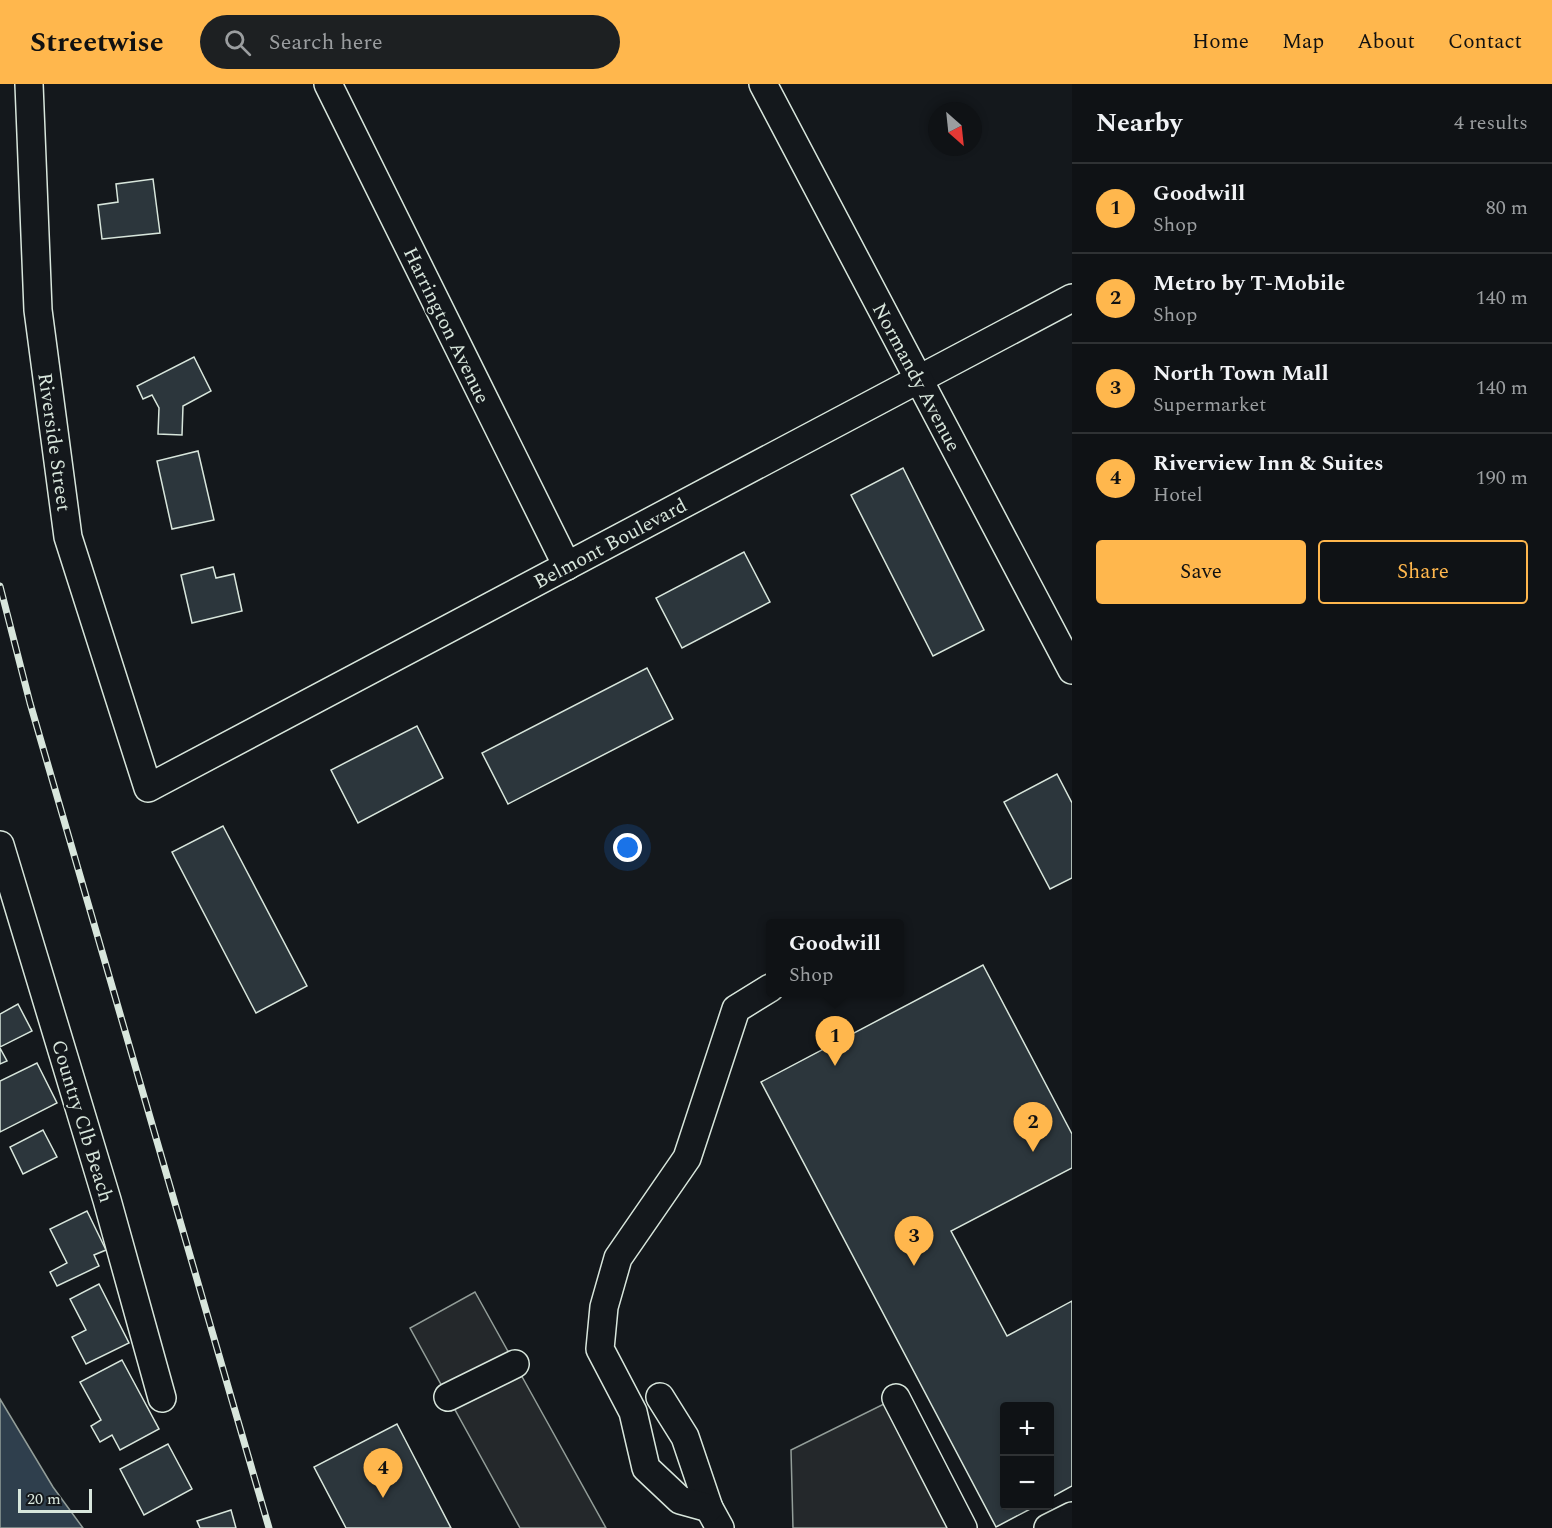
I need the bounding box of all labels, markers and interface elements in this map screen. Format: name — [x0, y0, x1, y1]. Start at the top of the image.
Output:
search box — [200, 15, 620, 69]
text: Streetwise — [30, 21, 164, 64]
icon: search — [221, 26, 254, 59]
text: Search here — [269, 26, 383, 59]
text: Home — [1192, 26, 1249, 58]
text: Map — [1282, 26, 1324, 58]
text: About — [1357, 26, 1415, 58]
text: Contact — [1448, 26, 1522, 58]
north arrow — [928, 102, 982, 156]
text: Nearby — [1096, 103, 1182, 143]
text: 4 results — [1454, 108, 1528, 138]
text: Goodwill — [1153, 177, 1245, 210]
text: 1 — [1110, 193, 1121, 223]
text: 80 m — [1486, 193, 1528, 223]
text: Shop — [1153, 210, 1197, 240]
street label: Harrington Avenue — [395, 242, 497, 409]
text: Metro by T-Mobile — [1153, 267, 1345, 300]
text: 2 — [1110, 283, 1121, 313]
text: 140 m — [1476, 283, 1528, 313]
street label: Normandy Avenue — [864, 298, 968, 457]
text: Shop — [1153, 300, 1197, 330]
text: North Town Mall — [1153, 357, 1329, 390]
street label: Riverside Street — [29, 371, 79, 514]
text: 3 — [1110, 373, 1121, 403]
text: 140 m — [1476, 373, 1528, 403]
text: Supermarket — [1153, 390, 1266, 420]
text: Riverview Inn & Suites — [1153, 447, 1384, 480]
text: 4 — [1110, 463, 1121, 493]
text: 190 m — [1476, 463, 1528, 493]
text: Hotel — [1153, 480, 1203, 510]
street label: Belmont Boulevard — [528, 491, 693, 597]
button: Save — [1096, 540, 1306, 604]
button: Share — [1318, 540, 1528, 604]
your location — [613, 833, 642, 862]
popup — [766, 919, 904, 997]
text: Goodwill — [789, 927, 881, 960]
text: Shop — [789, 960, 833, 990]
pin: 1 — [816, 1016, 854, 1066]
street label: Country Clb Beach — [43, 1036, 121, 1206]
pin: 2 — [1014, 1102, 1052, 1152]
pin: 3 — [894, 1216, 934, 1266]
map controls — [1000, 1402, 1054, 1510]
button: + — [1000, 1402, 1054, 1456]
pin: 4 — [364, 1448, 403, 1498]
button: − — [1000, 1456, 1054, 1510]
scale bar — [18, 1486, 92, 1514]
text: 20 m — [27, 1487, 61, 1511]

